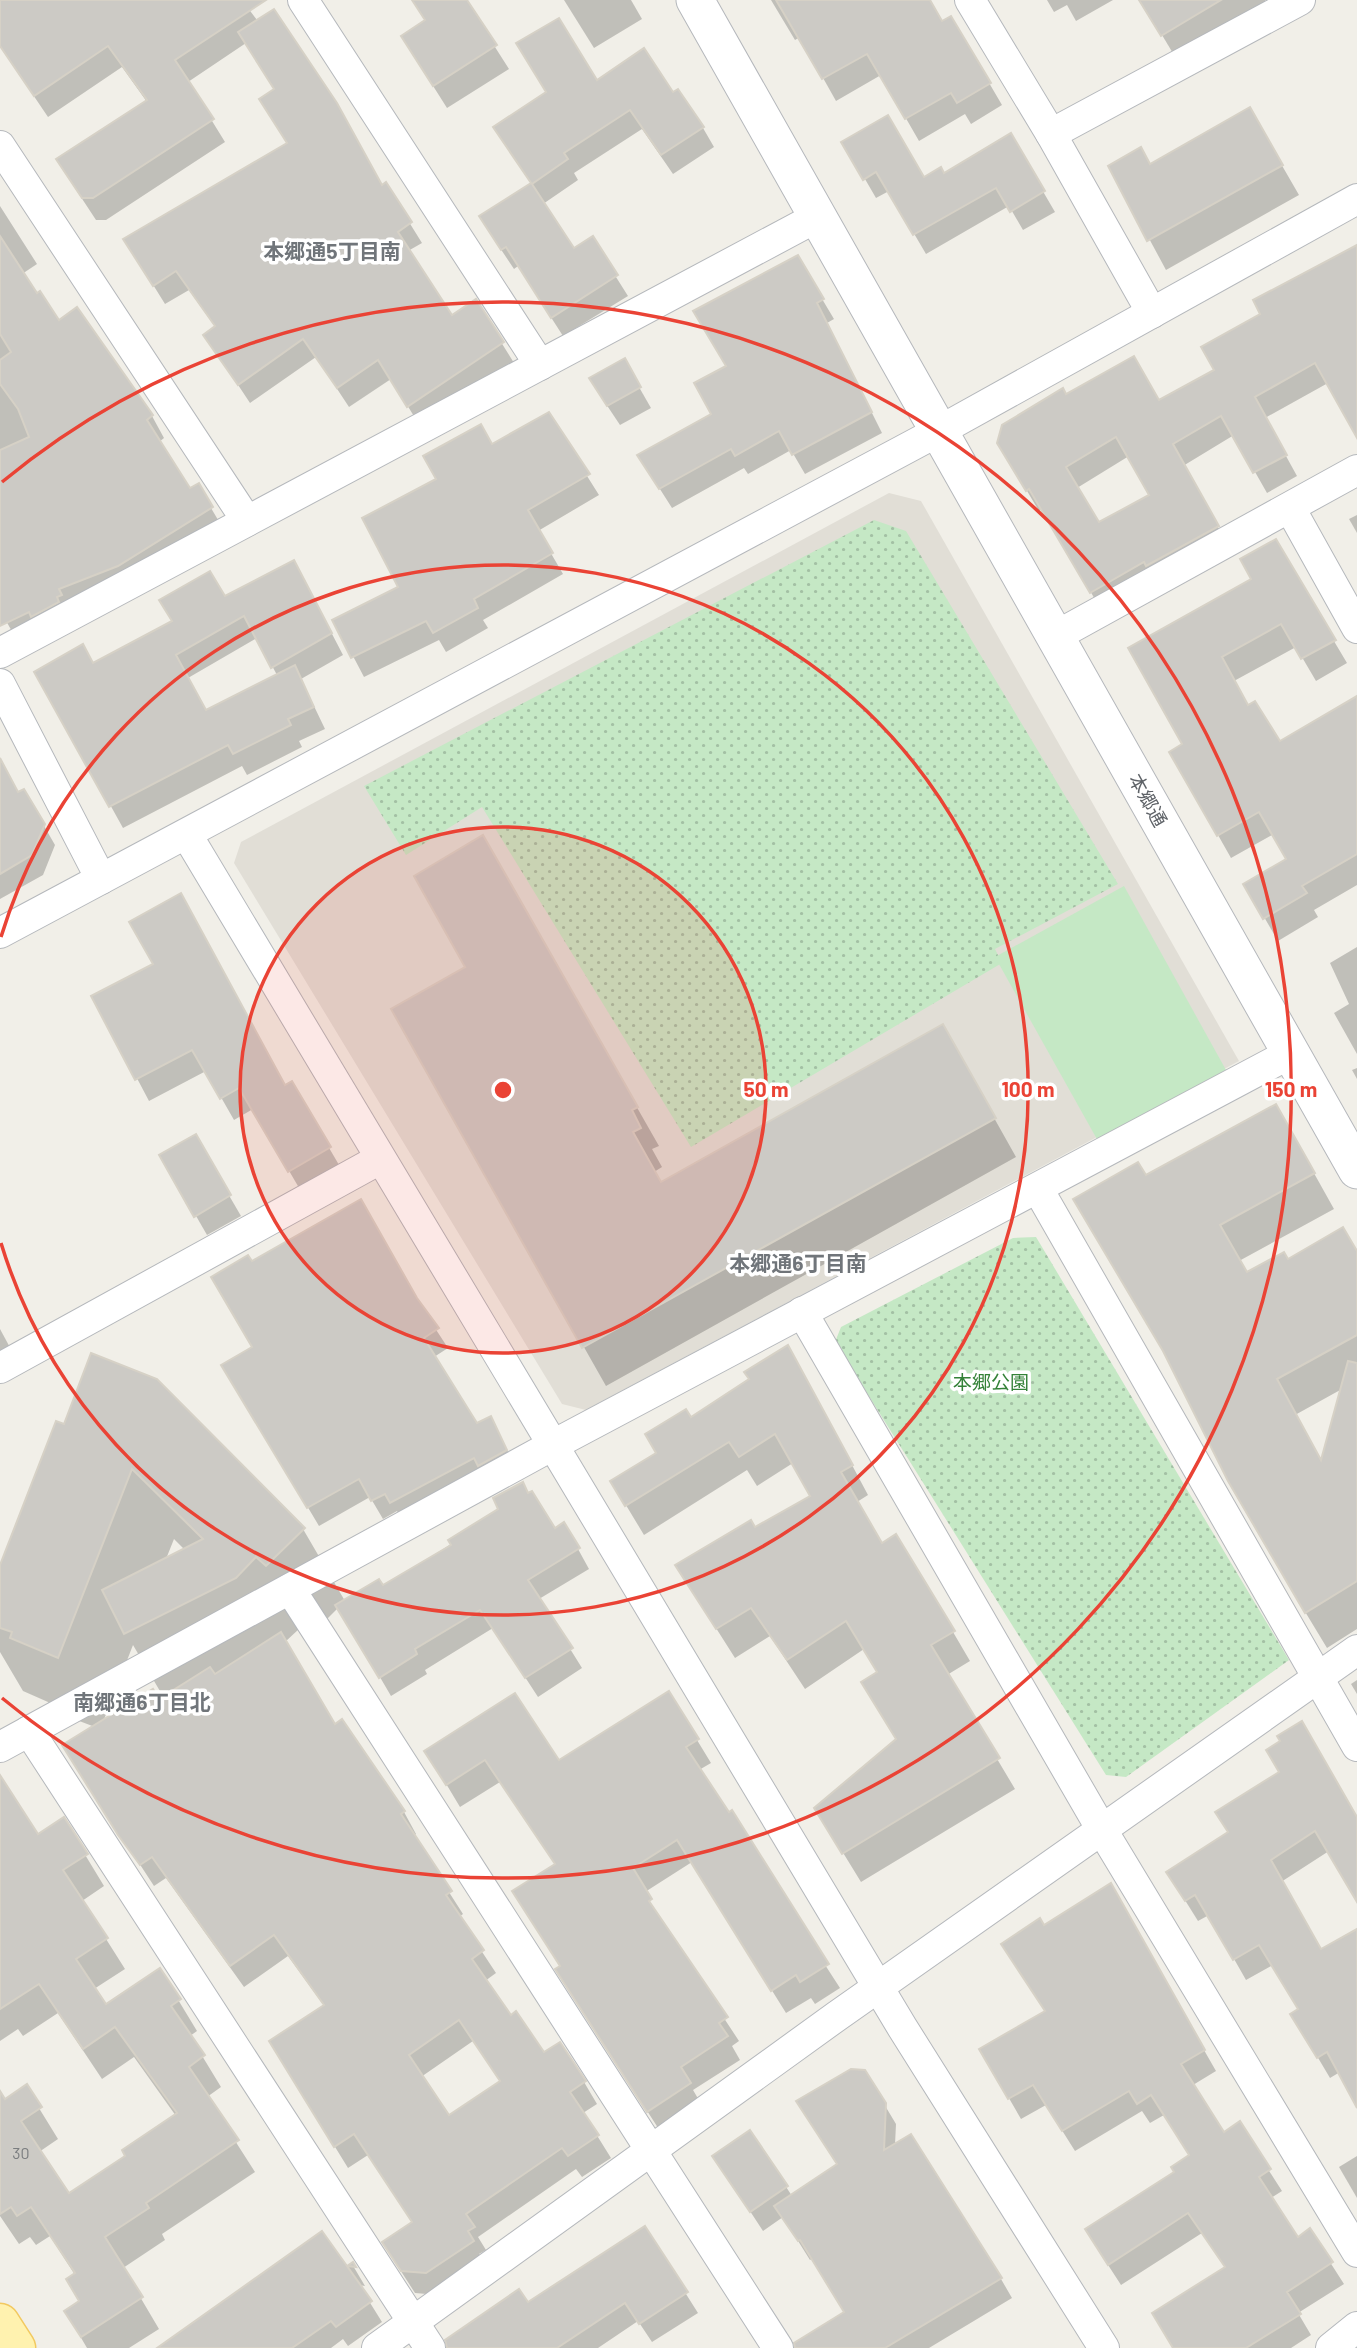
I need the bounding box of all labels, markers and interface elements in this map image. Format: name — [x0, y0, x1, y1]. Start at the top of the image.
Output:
district label: 本郷通5丁目南 — [263, 238, 401, 263]
street label: 本郷通 — [1125, 769, 1172, 830]
text: 50 m — [743, 1076, 789, 1101]
text: 100 m — [1001, 1076, 1055, 1101]
text: 150 m — [1265, 1076, 1317, 1101]
centre of rings — [491, 1078, 515, 1102]
district label: 本郷通6丁目南 — [729, 1250, 867, 1275]
park label: 本郷公園 — [953, 1370, 1029, 1393]
district label: 南郷通6丁目北 — [73, 1689, 211, 1714]
house number: 30 — [12, 2143, 30, 2162]

